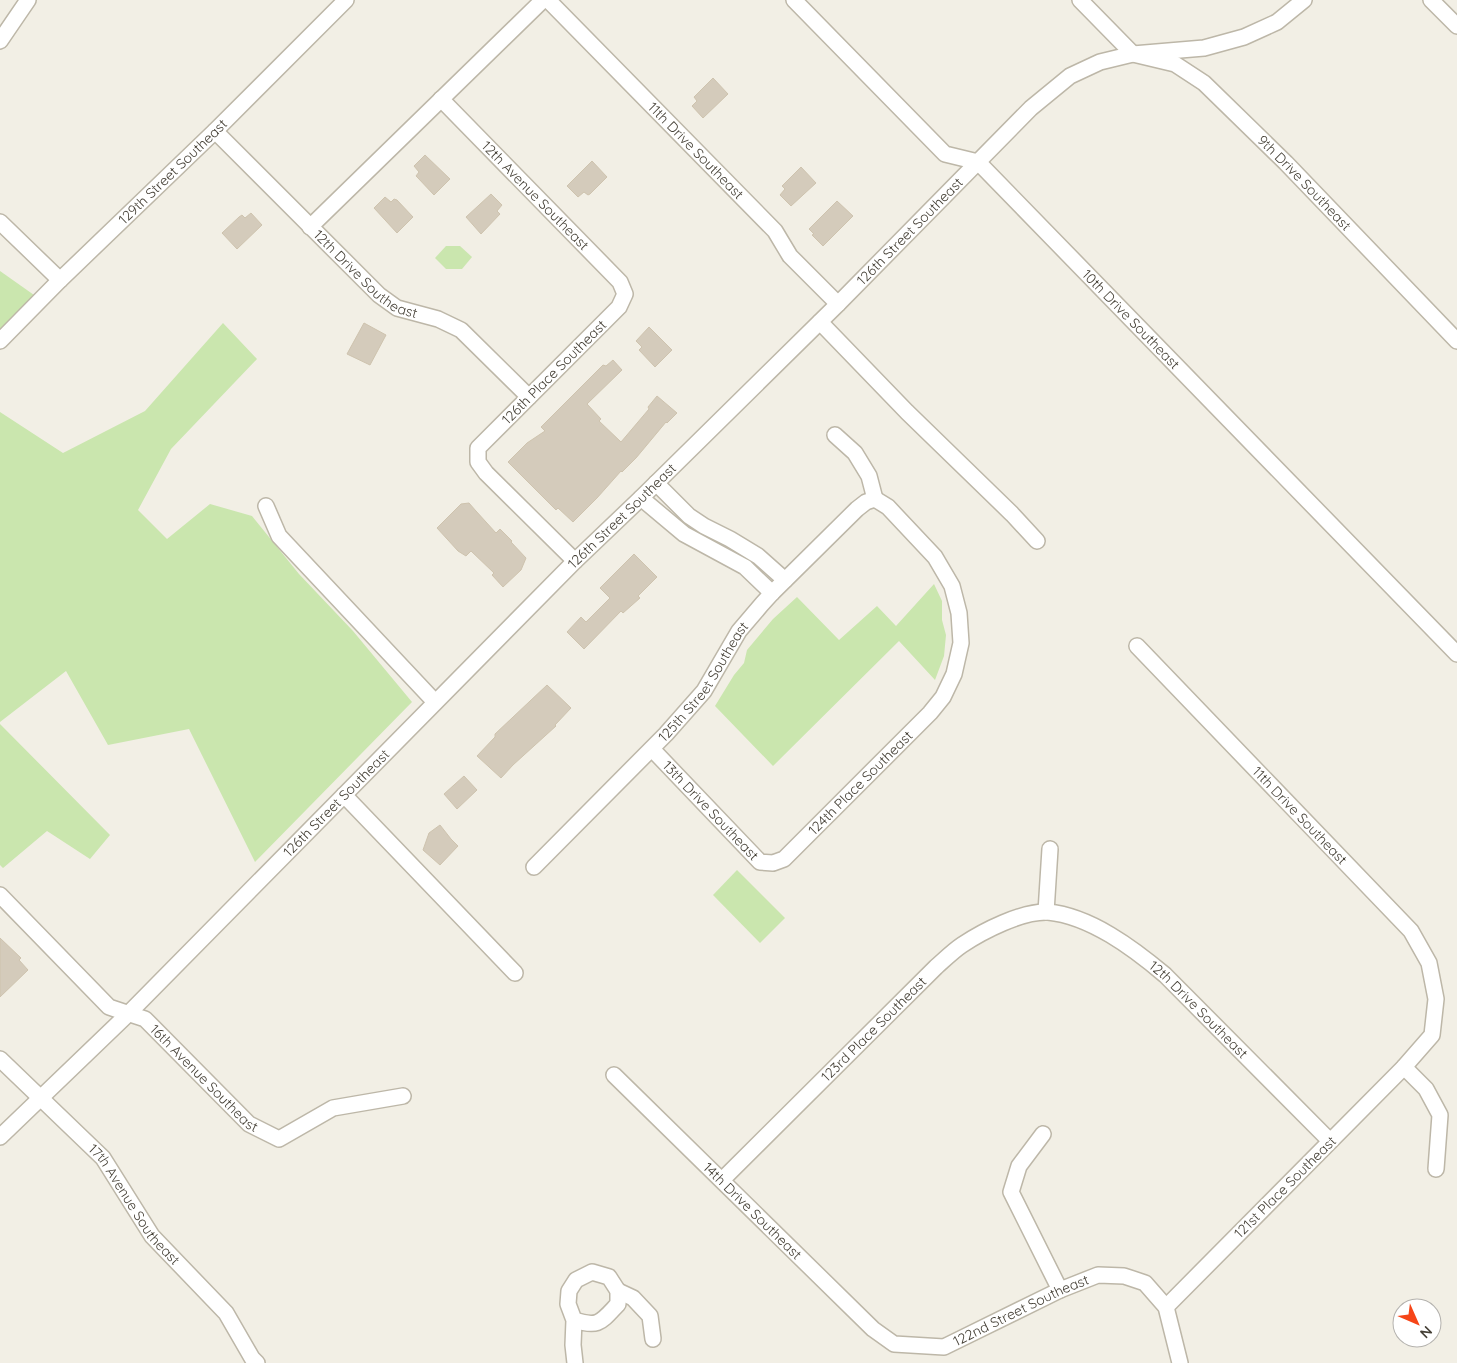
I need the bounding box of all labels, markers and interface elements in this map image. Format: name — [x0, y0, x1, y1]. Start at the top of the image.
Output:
street label: 11th Drive Southeast — [644, 98, 748, 203]
street label: 129th Street Southeast — [115, 115, 231, 228]
street label: 9th Drive Southeast — [1254, 131, 1355, 235]
street label: 12th Avenue Southeast — [478, 137, 593, 254]
street label: 126th Street Southeast — [853, 173, 967, 289]
street label: 12th Drive Southeast — [310, 226, 420, 322]
street label: 10th Drive Southeast — [1078, 265, 1184, 373]
street label: 126th Place Southeast — [498, 316, 610, 428]
street label: 126th Street Southeast — [564, 459, 680, 572]
street label: 125th Street Southeast — [654, 618, 752, 746]
street label: 124th Place Southeast — [804, 726, 917, 839]
street label: 126th Street Southeast — [279, 745, 393, 861]
street label: 13th Drive Southeast — [659, 757, 763, 864]
street label: 11th Drive Southeast — [1249, 763, 1351, 868]
street label: 12th Drive Southeast — [1146, 957, 1252, 1062]
street label: 123rd Place Southeast — [817, 973, 930, 1085]
street label: 16th Avenue Southeast — [146, 1020, 261, 1136]
street label: 121st Place Southeast — [1230, 1132, 1340, 1242]
street label: 17th Avenue Southeast — [85, 1140, 184, 1269]
street label: 14th Drive Southeast — [699, 1158, 806, 1263]
street label: 122nd Street Southeast — [950, 1270, 1092, 1350]
north arrow — [1392, 1298, 1442, 1348]
text: N — [1416, 1322, 1436, 1342]

